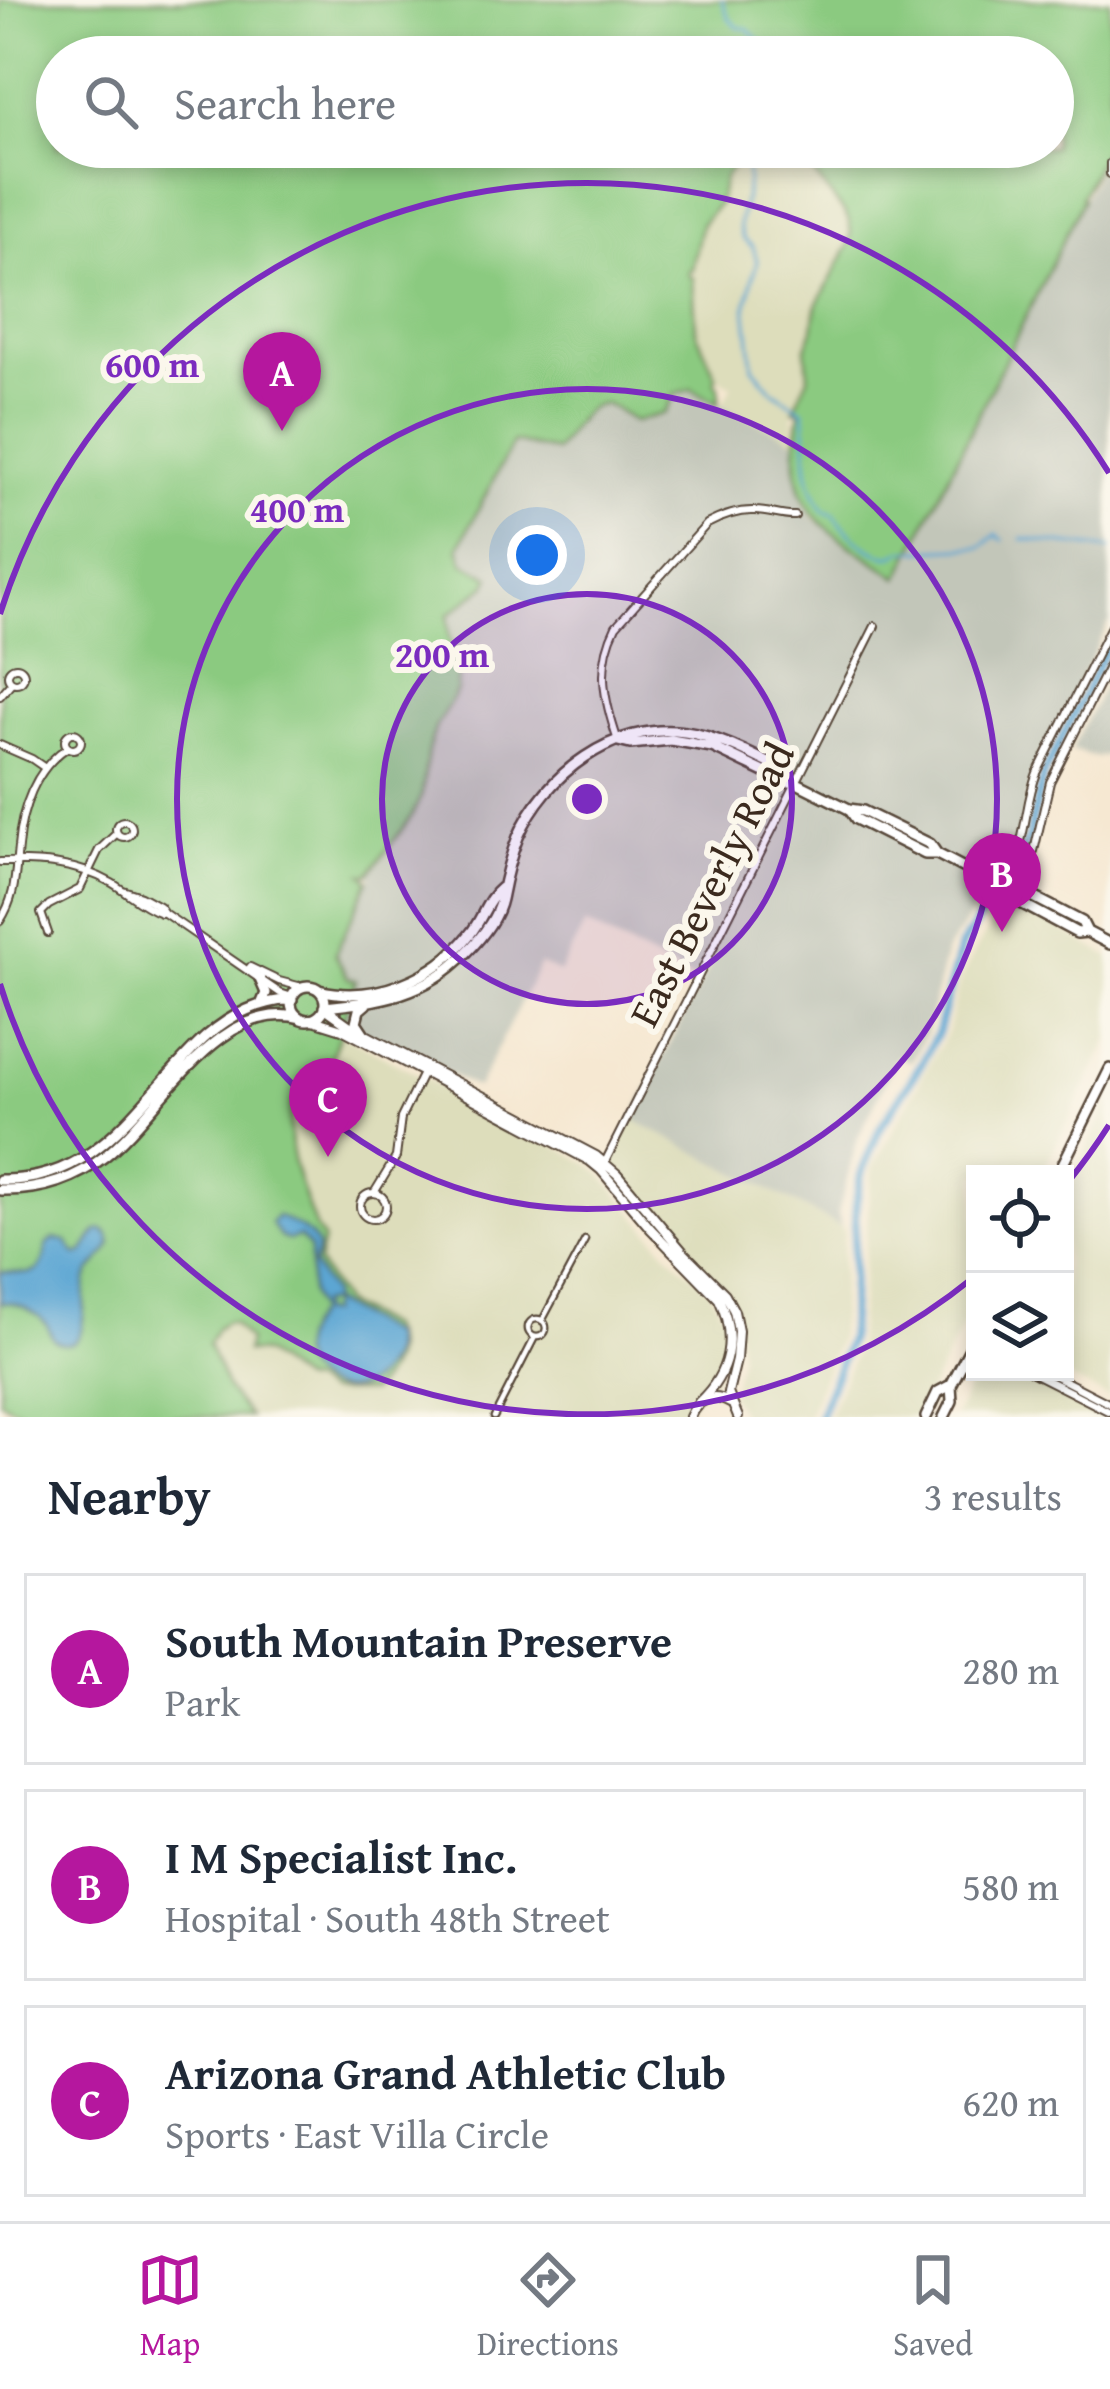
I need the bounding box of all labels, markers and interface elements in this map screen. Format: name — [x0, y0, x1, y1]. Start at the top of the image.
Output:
search box — [36, 36, 1074, 168]
icon: search — [78, 69, 144, 135]
text: Search here — [174, 70, 396, 135]
pin: A — [243, 332, 321, 431]
text: 600 m — [105, 337, 200, 390]
text: 400 m — [250, 482, 345, 535]
your location — [507, 525, 567, 585]
text: 200 m — [395, 627, 490, 680]
street label: East Beverly Road — [613, 730, 809, 1037]
centre of rings — [566, 778, 608, 820]
pin: B — [963, 833, 1041, 932]
pin: C — [289, 1058, 367, 1157]
map controls — [966, 1165, 1074, 1381]
button: locate — [966, 1165, 1074, 1273]
button: layers — [966, 1273, 1074, 1381]
text: Nearby — [48, 1458, 211, 1533]
text: 3 results — [924, 1467, 1062, 1524]
text: South Mountain Preserve — [165, 1608, 672, 1673]
text: A — [78, 1641, 102, 1698]
text: 280 m — [962, 1641, 1059, 1698]
text: Park — [165, 1673, 240, 1730]
text: I M Specialist Inc. — [165, 1824, 517, 1889]
text: B — [78, 1857, 102, 1914]
text: 580 m — [962, 1857, 1059, 1914]
text: Hospital · South 48th Street — [165, 1889, 610, 1946]
text: Arizona Grand Athletic Club — [165, 2040, 726, 2105]
text: C — [79, 2073, 101, 2130]
text: 620 m — [962, 2073, 1059, 2130]
text: Sports · East Villa Circle — [165, 2105, 549, 2162]
tab: Map — [137, 2247, 203, 2367]
tab: Directions — [477, 2247, 619, 2367]
tab: Saved — [893, 2247, 973, 2367]

